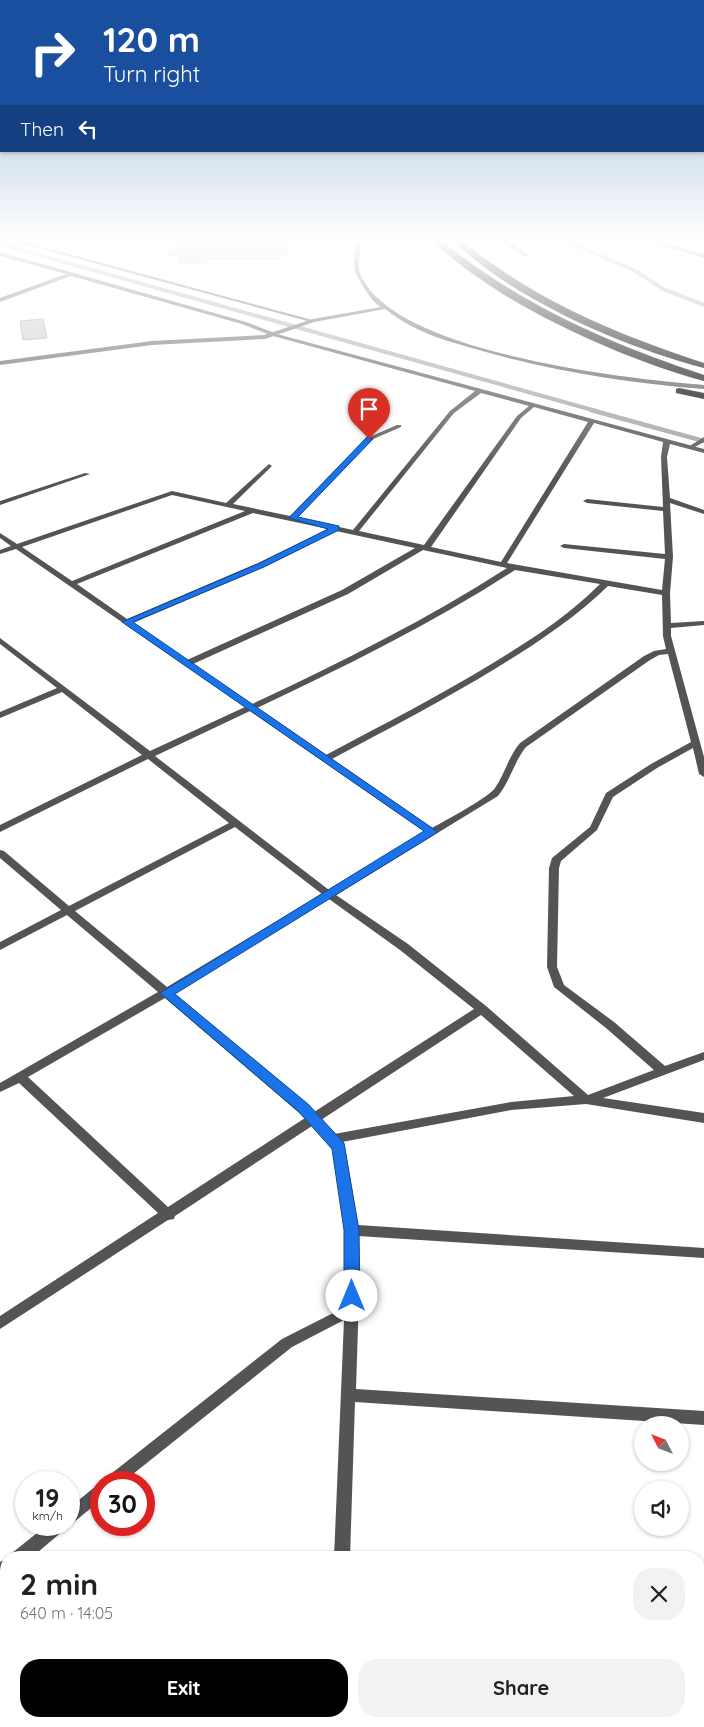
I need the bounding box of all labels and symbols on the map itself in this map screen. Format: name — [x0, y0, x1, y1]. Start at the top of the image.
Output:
pin — [348, 388, 390, 439]
position arrow — [325, 1269, 377, 1321]
north arrow — [634, 1416, 689, 1471]
speed limit sign: 30 — [90, 1471, 155, 1536]

